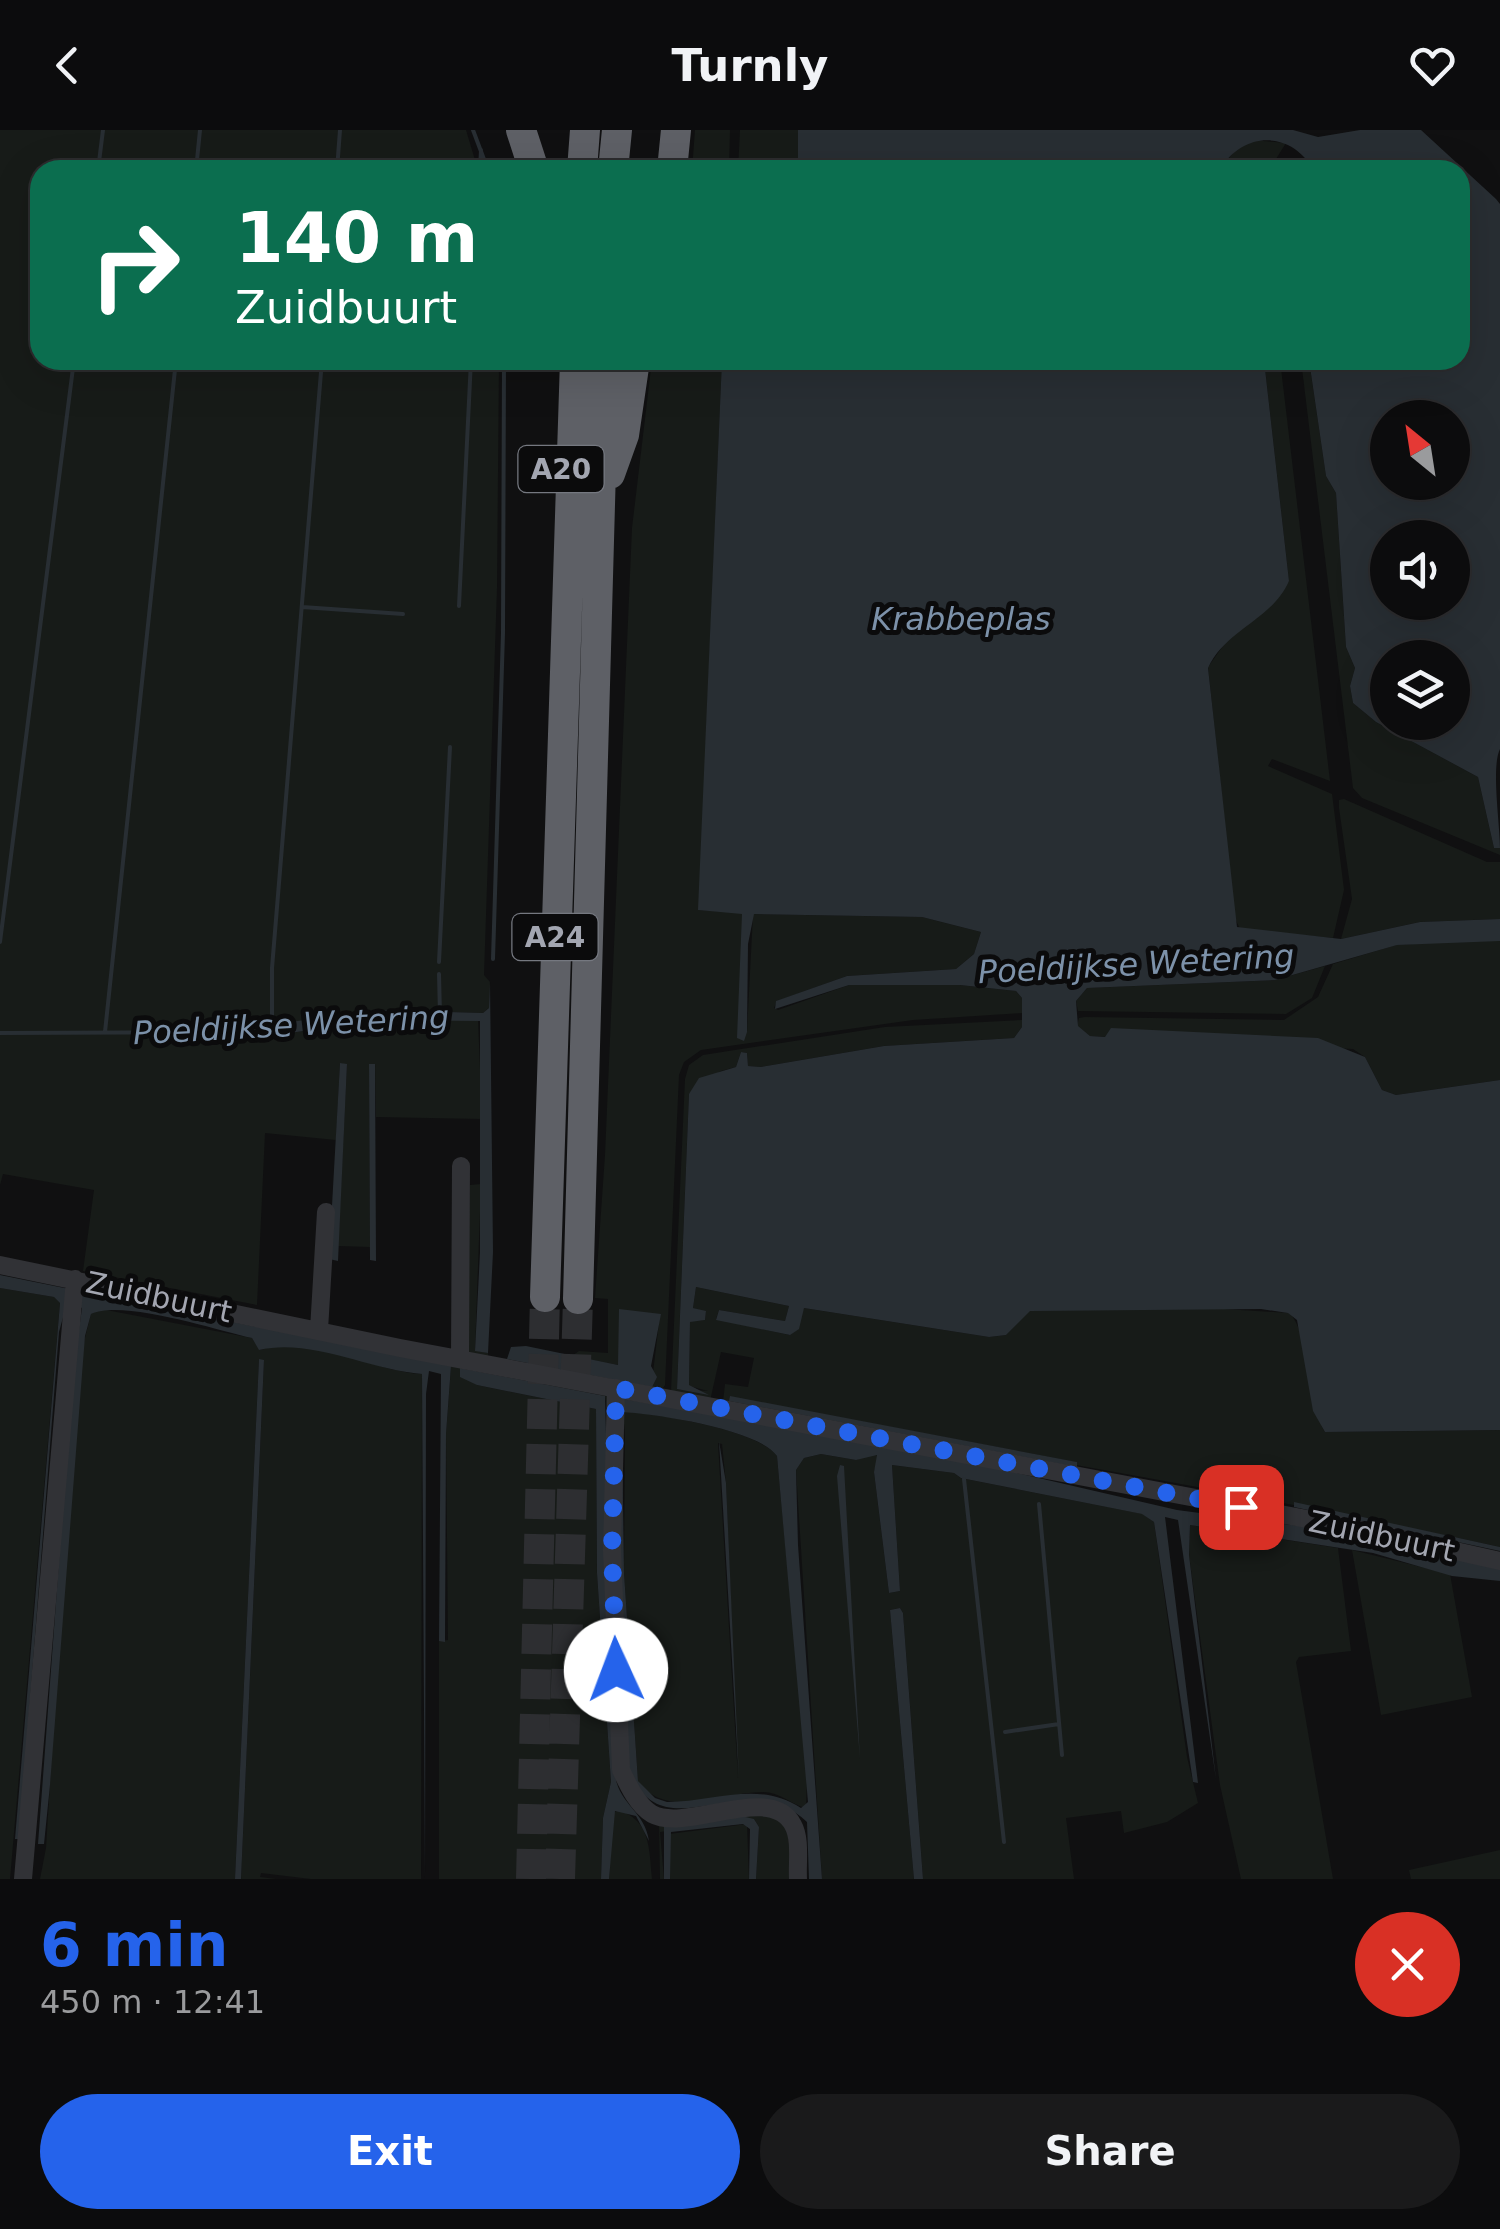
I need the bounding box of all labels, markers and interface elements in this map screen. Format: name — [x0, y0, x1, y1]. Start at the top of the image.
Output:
icon: back — [40, 38, 95, 93]
icon: heart — [1405, 38, 1460, 93]
text: Turnly — [672, 39, 828, 92]
text: 140 m — [235, 197, 478, 279]
icon: right — [70, 200, 200, 330]
text: Zuidbuurt — [235, 281, 457, 334]
north arrow — [1370, 400, 1470, 500]
map controls — [1370, 400, 1470, 740]
road number: A20 — [518, 446, 604, 492]
button: sound — [1370, 520, 1470, 620]
water label: Krabbeplas — [871, 600, 1051, 638]
button: layers — [1370, 640, 1470, 740]
road number: A24 — [512, 914, 598, 960]
water label: Poeldijkse Wetering — [977, 937, 1295, 991]
water label: Poeldijkse Wetering — [132, 998, 450, 1052]
street label: Zuidbuurt — [83, 1264, 235, 1330]
pin — [1199, 1465, 1284, 1550]
icon: arrive — [1214, 1480, 1269, 1535]
street label: Zuidbuurt — [1306, 1503, 1458, 1569]
position arrow — [564, 1618, 668, 1722]
text: 6 min — [40, 1910, 228, 1980]
button: close — [1355, 1912, 1460, 2017]
text: 450 m · 12:41 — [40, 1983, 265, 2021]
button: Exit — [40, 2094, 740, 2209]
button: Share — [760, 2094, 1460, 2209]

